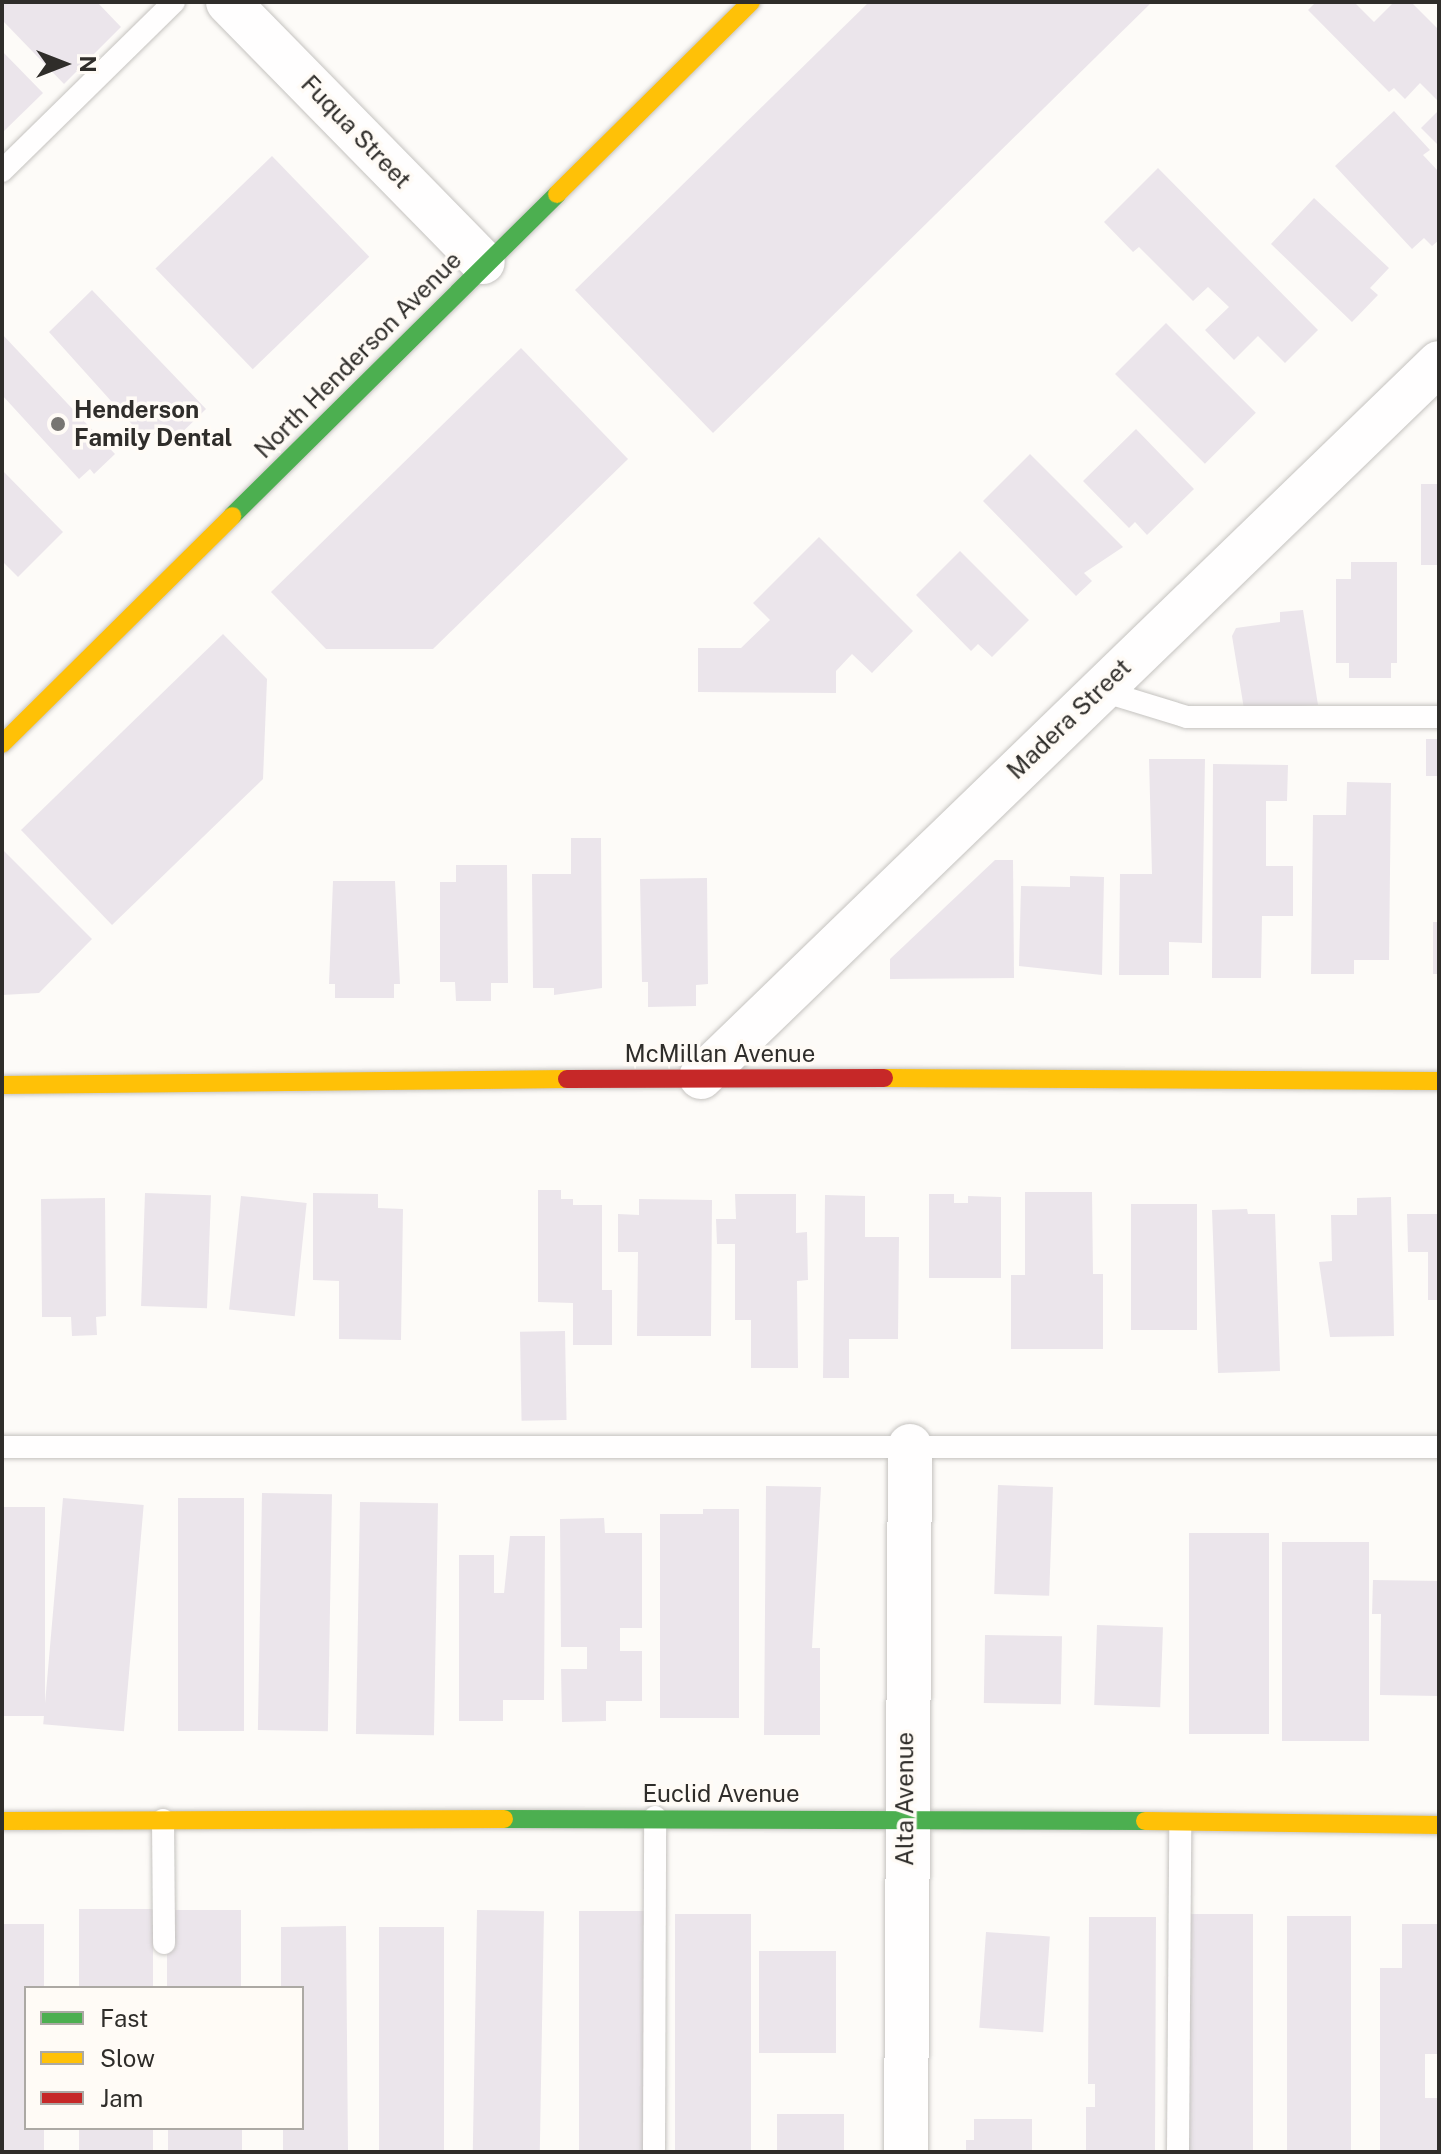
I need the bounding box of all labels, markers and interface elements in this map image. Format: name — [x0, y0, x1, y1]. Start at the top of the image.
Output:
north arrow — [24, 24, 104, 104]
text: N — [75, 55, 101, 73]
street label: Fuqua Street — [295, 70, 417, 194]
street label: North Henderson Avenue — [249, 246, 467, 464]
place label: Henderson Family Dental — [74, 396, 233, 452]
marker: Henderson Family Dental — [49, 415, 67, 433]
street label: Madera Street — [1001, 653, 1137, 785]
street label: McMillan Avenue — [625, 1040, 815, 1068]
street label: Alta Avenue — [891, 1732, 919, 1866]
street label: Euclid Avenue — [642, 1780, 800, 1808]
legend — [24, 1986, 304, 2130]
text: Fast — [100, 2004, 148, 2032]
text: Slow — [100, 2044, 155, 2072]
text: Jam — [100, 2084, 143, 2112]

